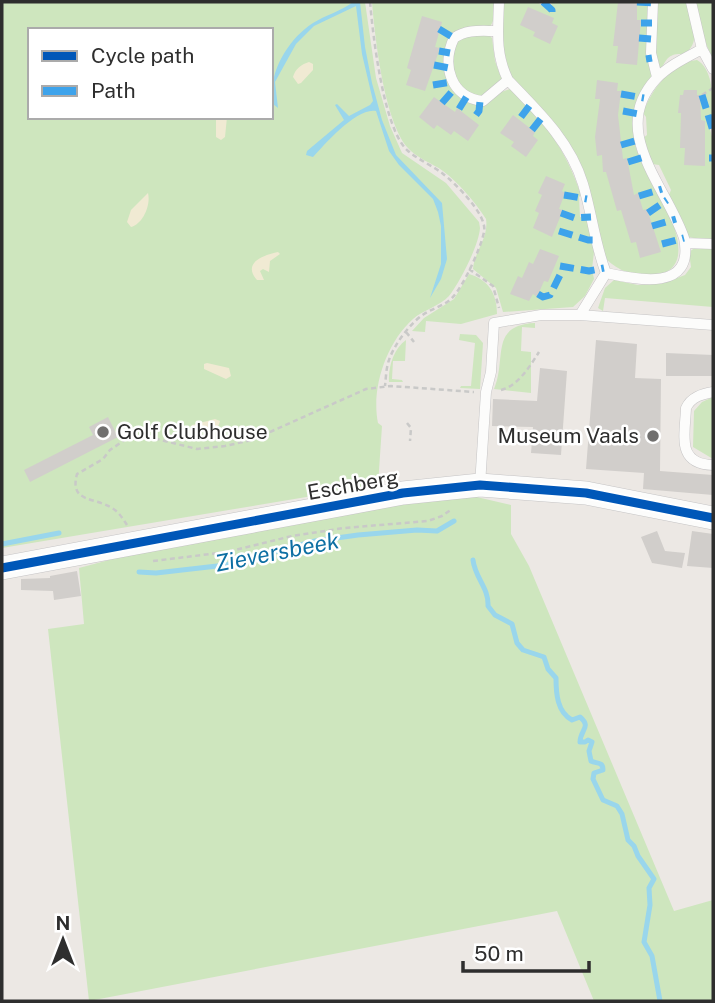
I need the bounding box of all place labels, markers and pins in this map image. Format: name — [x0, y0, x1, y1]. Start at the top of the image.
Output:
place label: Golf Clubhouse — [117, 419, 268, 444]
place label: Museum Vaals — [498, 423, 639, 448]
marker: Golf Clubhouse — [95, 424, 111, 440]
marker: Museum Vaals — [645, 428, 661, 444]

